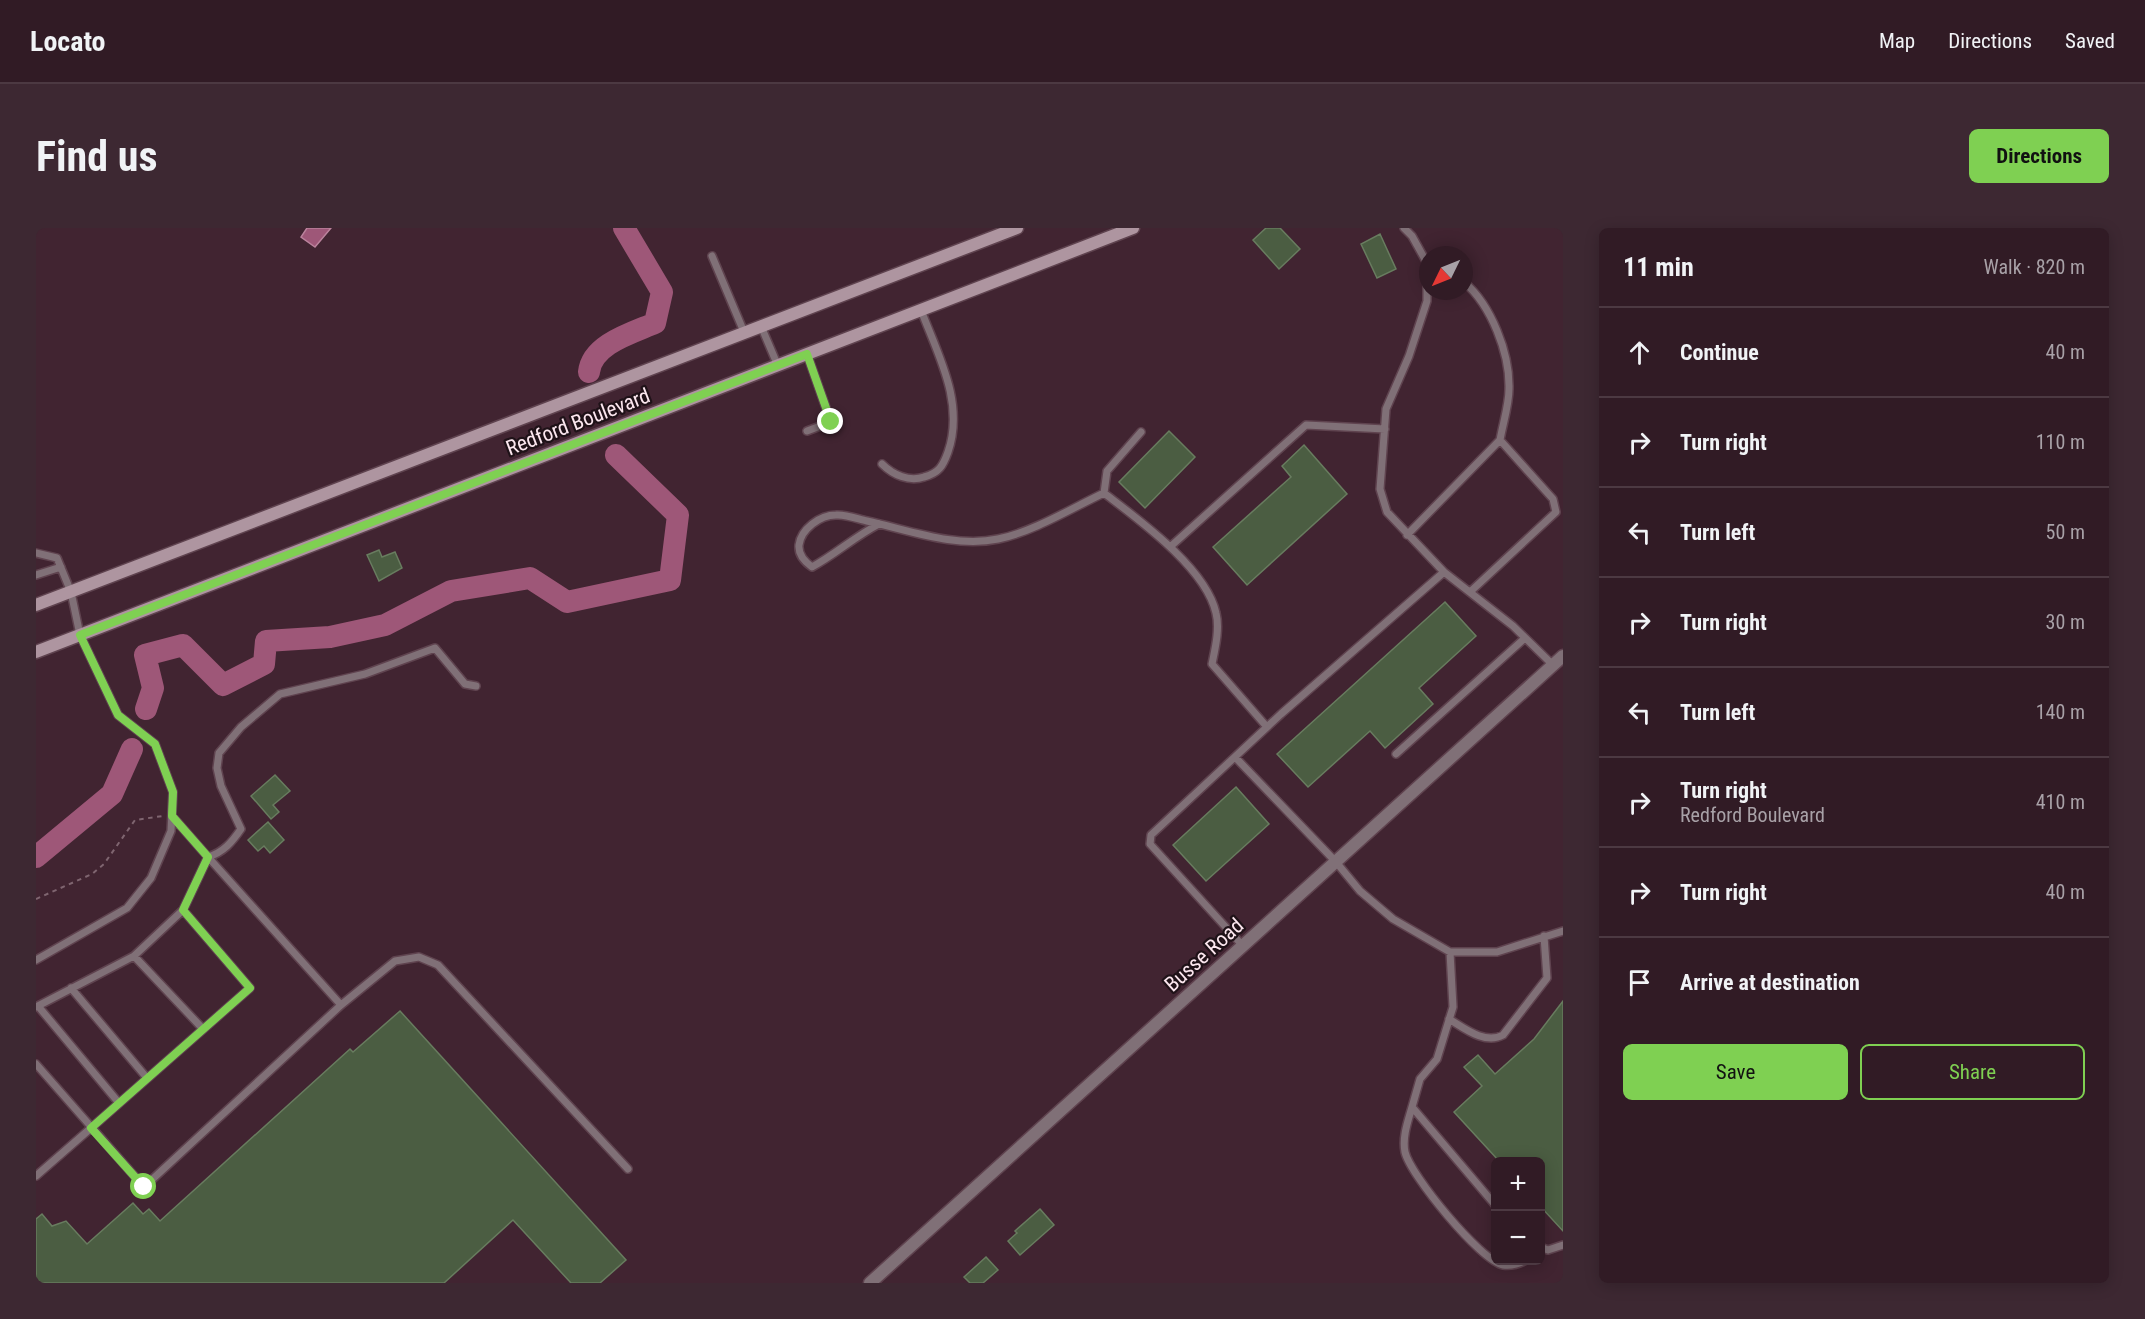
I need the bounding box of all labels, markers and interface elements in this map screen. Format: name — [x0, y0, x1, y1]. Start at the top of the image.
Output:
text: Locato — [30, 25, 106, 58]
text: Map — [1879, 29, 1915, 53]
text: Directions — [1948, 29, 2032, 53]
text: Saved — [2065, 29, 2115, 53]
button: Directions — [1969, 129, 2109, 183]
text: Find us — [36, 132, 157, 181]
north arrow — [1419, 246, 1473, 300]
text: 11 min — [1623, 252, 1694, 282]
text: Walk · 820 m — [1984, 255, 2085, 279]
icon: ahead — [1623, 336, 1656, 369]
text: Continue — [1680, 340, 1759, 365]
text: 40 m — [2046, 340, 2085, 364]
street label: Redford Boulevard — [503, 384, 653, 460]
route end — [817, 408, 843, 434]
icon: right — [1623, 426, 1656, 459]
text: Turn right — [1680, 430, 1767, 455]
text: 110 m — [2036, 430, 2085, 454]
icon: left — [1623, 516, 1656, 549]
text: Turn left — [1680, 520, 1755, 545]
text: 50 m — [2046, 520, 2085, 544]
icon: right — [1623, 606, 1656, 639]
text: Turn right — [1680, 610, 1767, 635]
text: 30 m — [2046, 610, 2085, 634]
icon: left — [1623, 696, 1656, 729]
text: Turn left — [1680, 700, 1755, 725]
text: 140 m — [2036, 700, 2085, 724]
text: Turn right — [1680, 778, 1767, 803]
icon: right — [1623, 786, 1656, 819]
text: 410 m — [2036, 790, 2085, 814]
text: Redford Boulevard — [1680, 803, 1825, 827]
icon: right — [1623, 876, 1656, 909]
text: Turn right — [1680, 880, 1767, 905]
text: 40 m — [2046, 880, 2085, 904]
street label: Busse Road — [1160, 913, 1248, 997]
icon: arrive — [1623, 966, 1656, 999]
text: Arrive at destination — [1680, 970, 1860, 995]
button: Save — [1623, 1044, 1848, 1100]
button: Share — [1860, 1044, 2085, 1100]
map controls — [1491, 1157, 1545, 1265]
button: + — [1491, 1157, 1545, 1211]
route start — [130, 1173, 156, 1199]
button: − — [1491, 1211, 1545, 1265]

